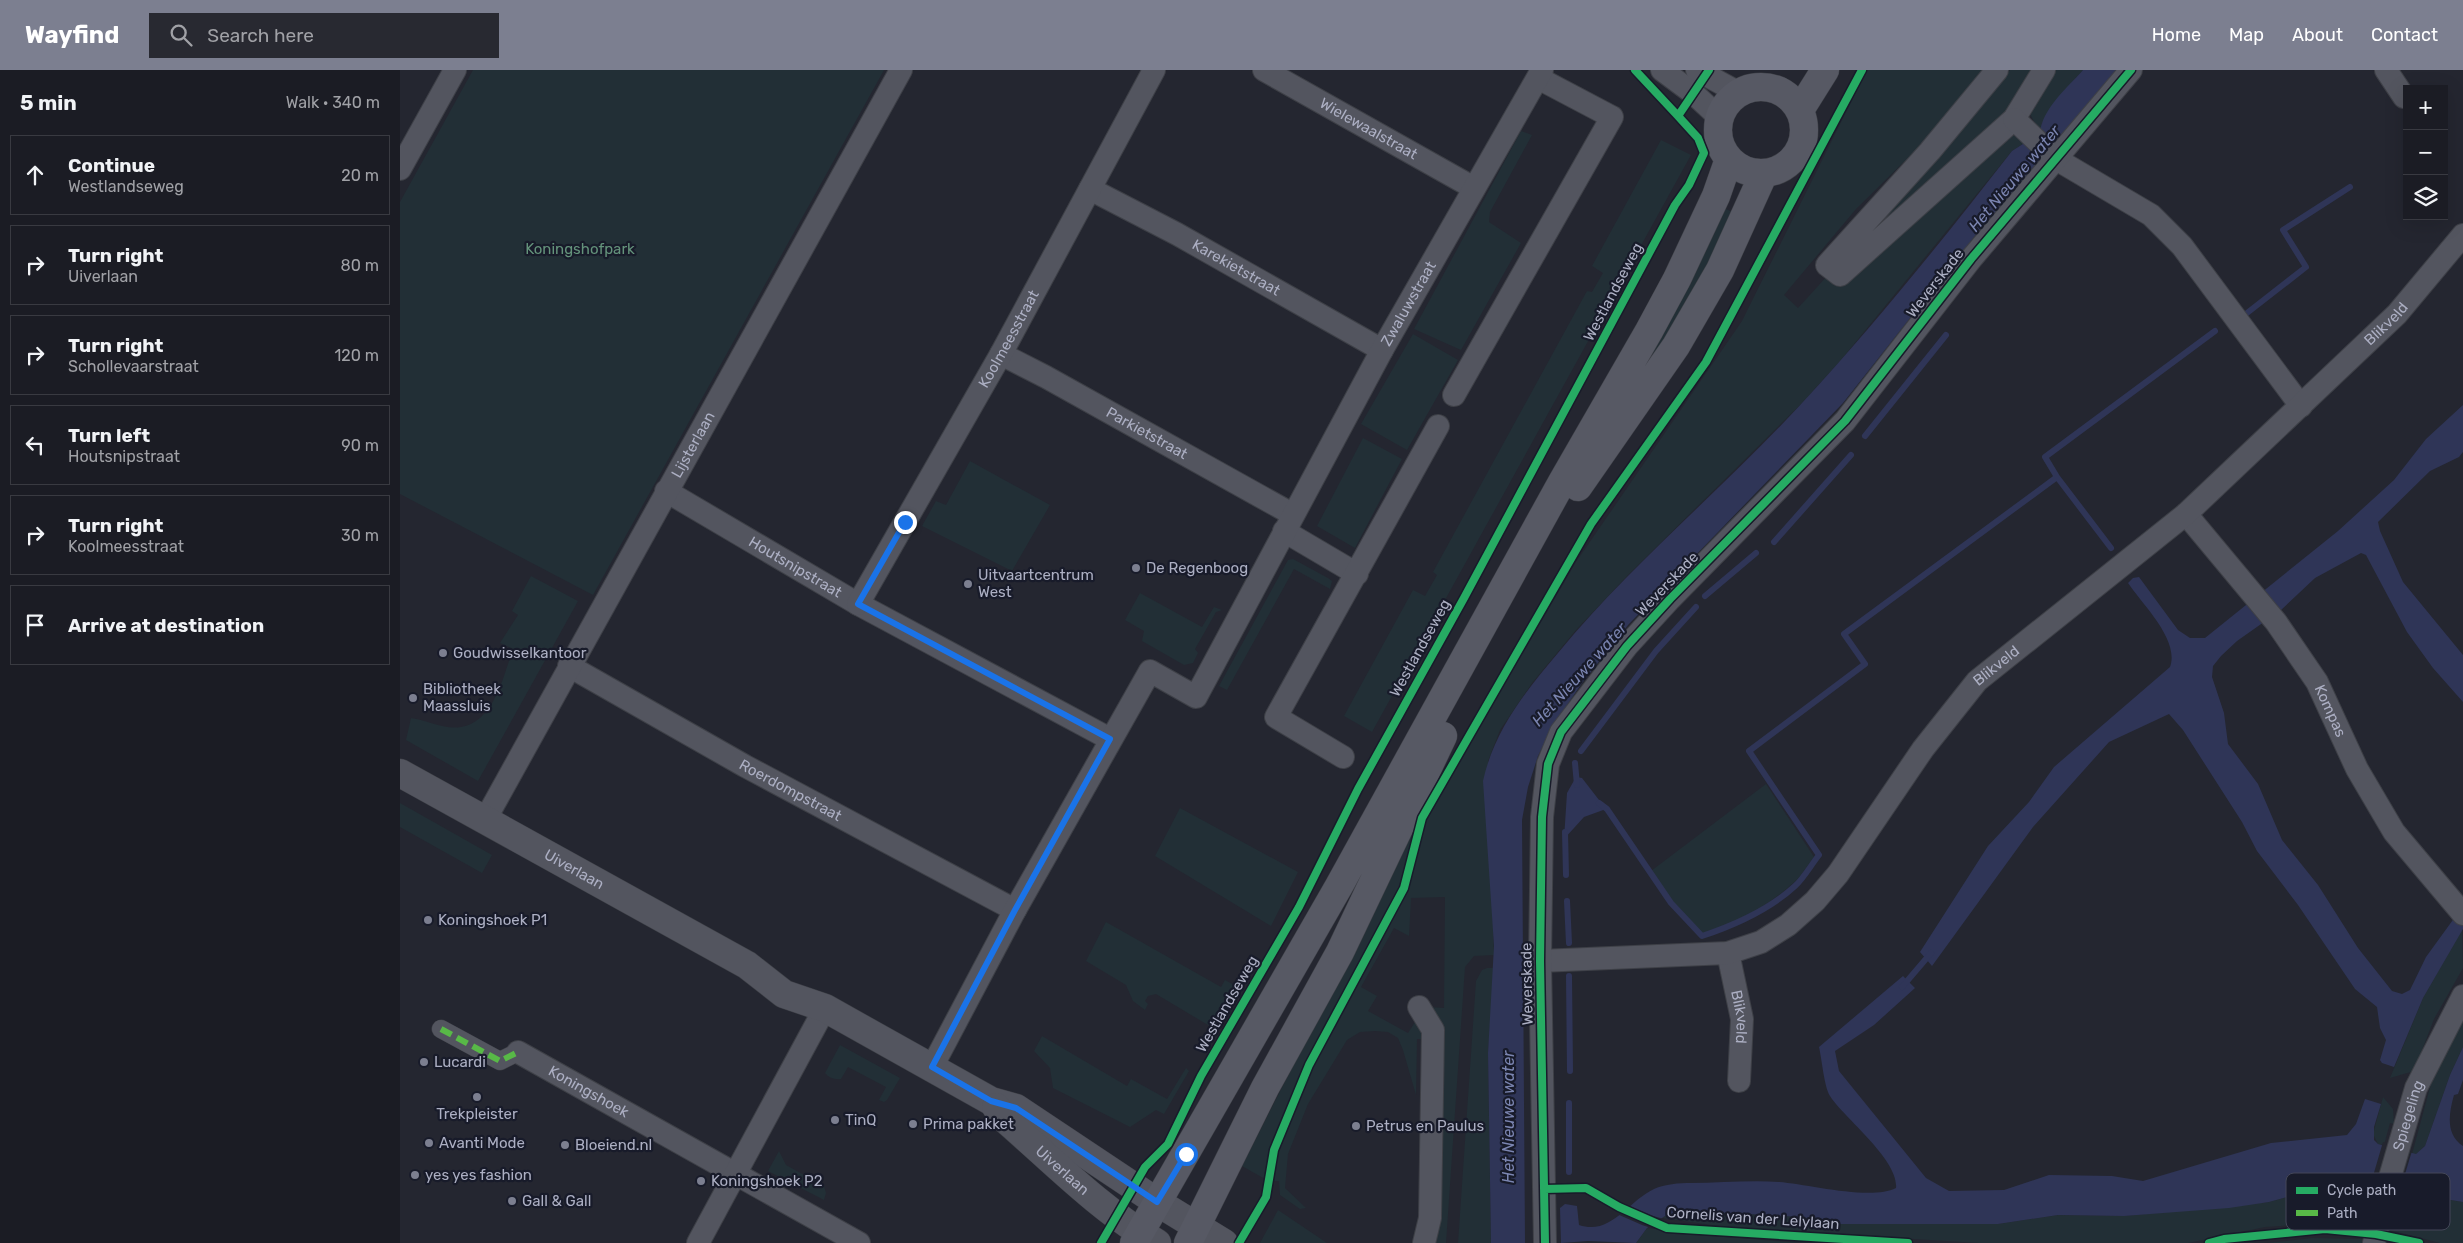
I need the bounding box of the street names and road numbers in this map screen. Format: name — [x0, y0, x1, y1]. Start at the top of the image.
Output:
street label: Wielewaalstraat — [1317, 94, 1421, 163]
street label: Karekietstraat — [1189, 235, 1284, 300]
street label: Westlandseweg — [1580, 240, 1646, 344]
street label: Weverskade — [1902, 245, 1968, 321]
street label: Zwaluwstraat — [1377, 258, 1440, 349]
street label: Koolmeesstraat — [975, 287, 1043, 391]
street label: Blikveld — [2360, 299, 2412, 349]
street label: Parkietstraat — [1103, 403, 1191, 463]
street label: Lijsterlaan — [668, 409, 719, 481]
street label: Houtsnipstraat — [745, 533, 845, 602]
street label: Weverskade — [1632, 548, 1702, 620]
street label: Westlandseweg — [1386, 596, 1454, 700]
street label: Blikveld — [1969, 642, 2023, 690]
street label: Kompas — [2311, 682, 2350, 740]
street label: Roerdompstraat — [736, 756, 845, 825]
street label: Uiverlaan — [541, 846, 607, 893]
street label: Weverskade — [1517, 942, 1537, 1026]
street label: Westlandseweg — [1192, 952, 1262, 1056]
street label: Blikveld — [1727, 988, 1752, 1044]
street label: Koningshoek — [545, 1062, 632, 1121]
street label: Spiegeling — [2389, 1077, 2428, 1153]
street label: Uiverlaan — [1032, 1142, 1093, 1199]
street label: Cornelis van der Lelylaan — [1666, 1203, 1840, 1233]

